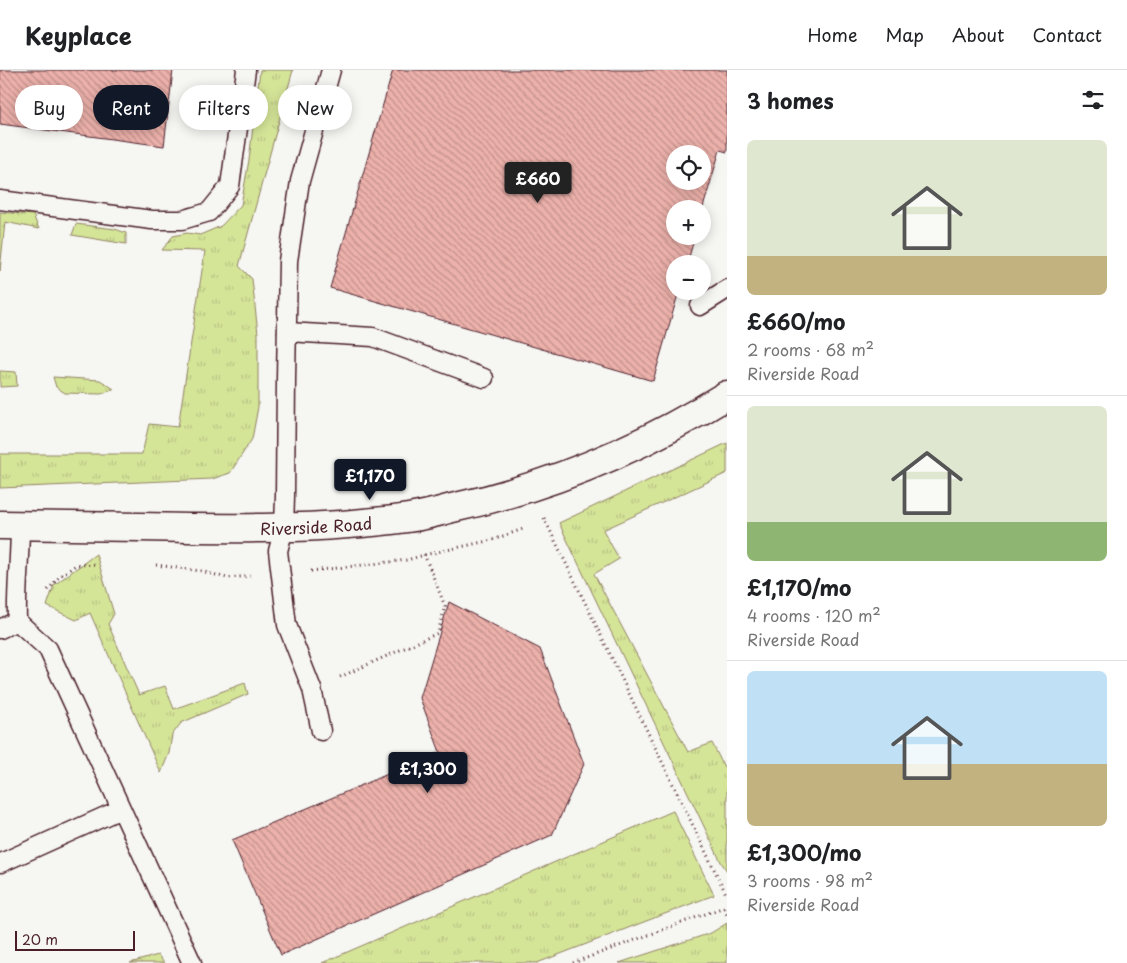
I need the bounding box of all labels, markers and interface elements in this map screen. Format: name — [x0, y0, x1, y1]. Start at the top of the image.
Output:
text: Keyplace — [25, 17, 132, 53]
text: Home — [807, 21, 857, 48]
text: Map — [885, 21, 924, 48]
text: About — [952, 21, 1004, 48]
text: Contact — [1032, 21, 1102, 48]
text: 3 homes — [747, 84, 834, 116]
chip: Buy — [15, 85, 83, 130]
chip: Rent — [93, 85, 169, 130]
chip: Filters — [179, 85, 268, 130]
chip: New — [278, 85, 352, 130]
icon: filters — [1079, 86, 1107, 114]
map controls — [666, 145, 711, 300]
button: locate — [666, 145, 711, 190]
pin: £660 — [508, 162, 568, 204]
text: £660 — [516, 166, 560, 190]
icon: home — [882, 173, 972, 263]
button: + — [666, 200, 711, 245]
button: − — [666, 255, 711, 300]
text: £660/mo — [747, 305, 845, 337]
text: 2 rooms · 68 m² — [747, 337, 874, 361]
text: Riverside Road — [747, 361, 859, 385]
icon: home — [882, 438, 972, 528]
pin: £1,170 — [329, 458, 411, 501]
text: £1,170 — [345, 463, 395, 487]
street label: Riverside Road — [260, 510, 373, 540]
text: £1,170/mo — [747, 571, 851, 603]
text: 4 rooms · 120 m² — [747, 603, 881, 627]
text: Riverside Road — [747, 627, 859, 651]
icon: home — [882, 703, 972, 793]
pin: £1,300 — [387, 752, 469, 794]
text: £1,300 — [399, 756, 457, 780]
text: £1,300/mo — [747, 836, 861, 868]
text: 3 rooms · 98 m² — [747, 868, 873, 892]
text: Riverside Road — [747, 892, 859, 916]
scale bar — [15, 928, 135, 951]
text: 20 m — [22, 929, 58, 950]

